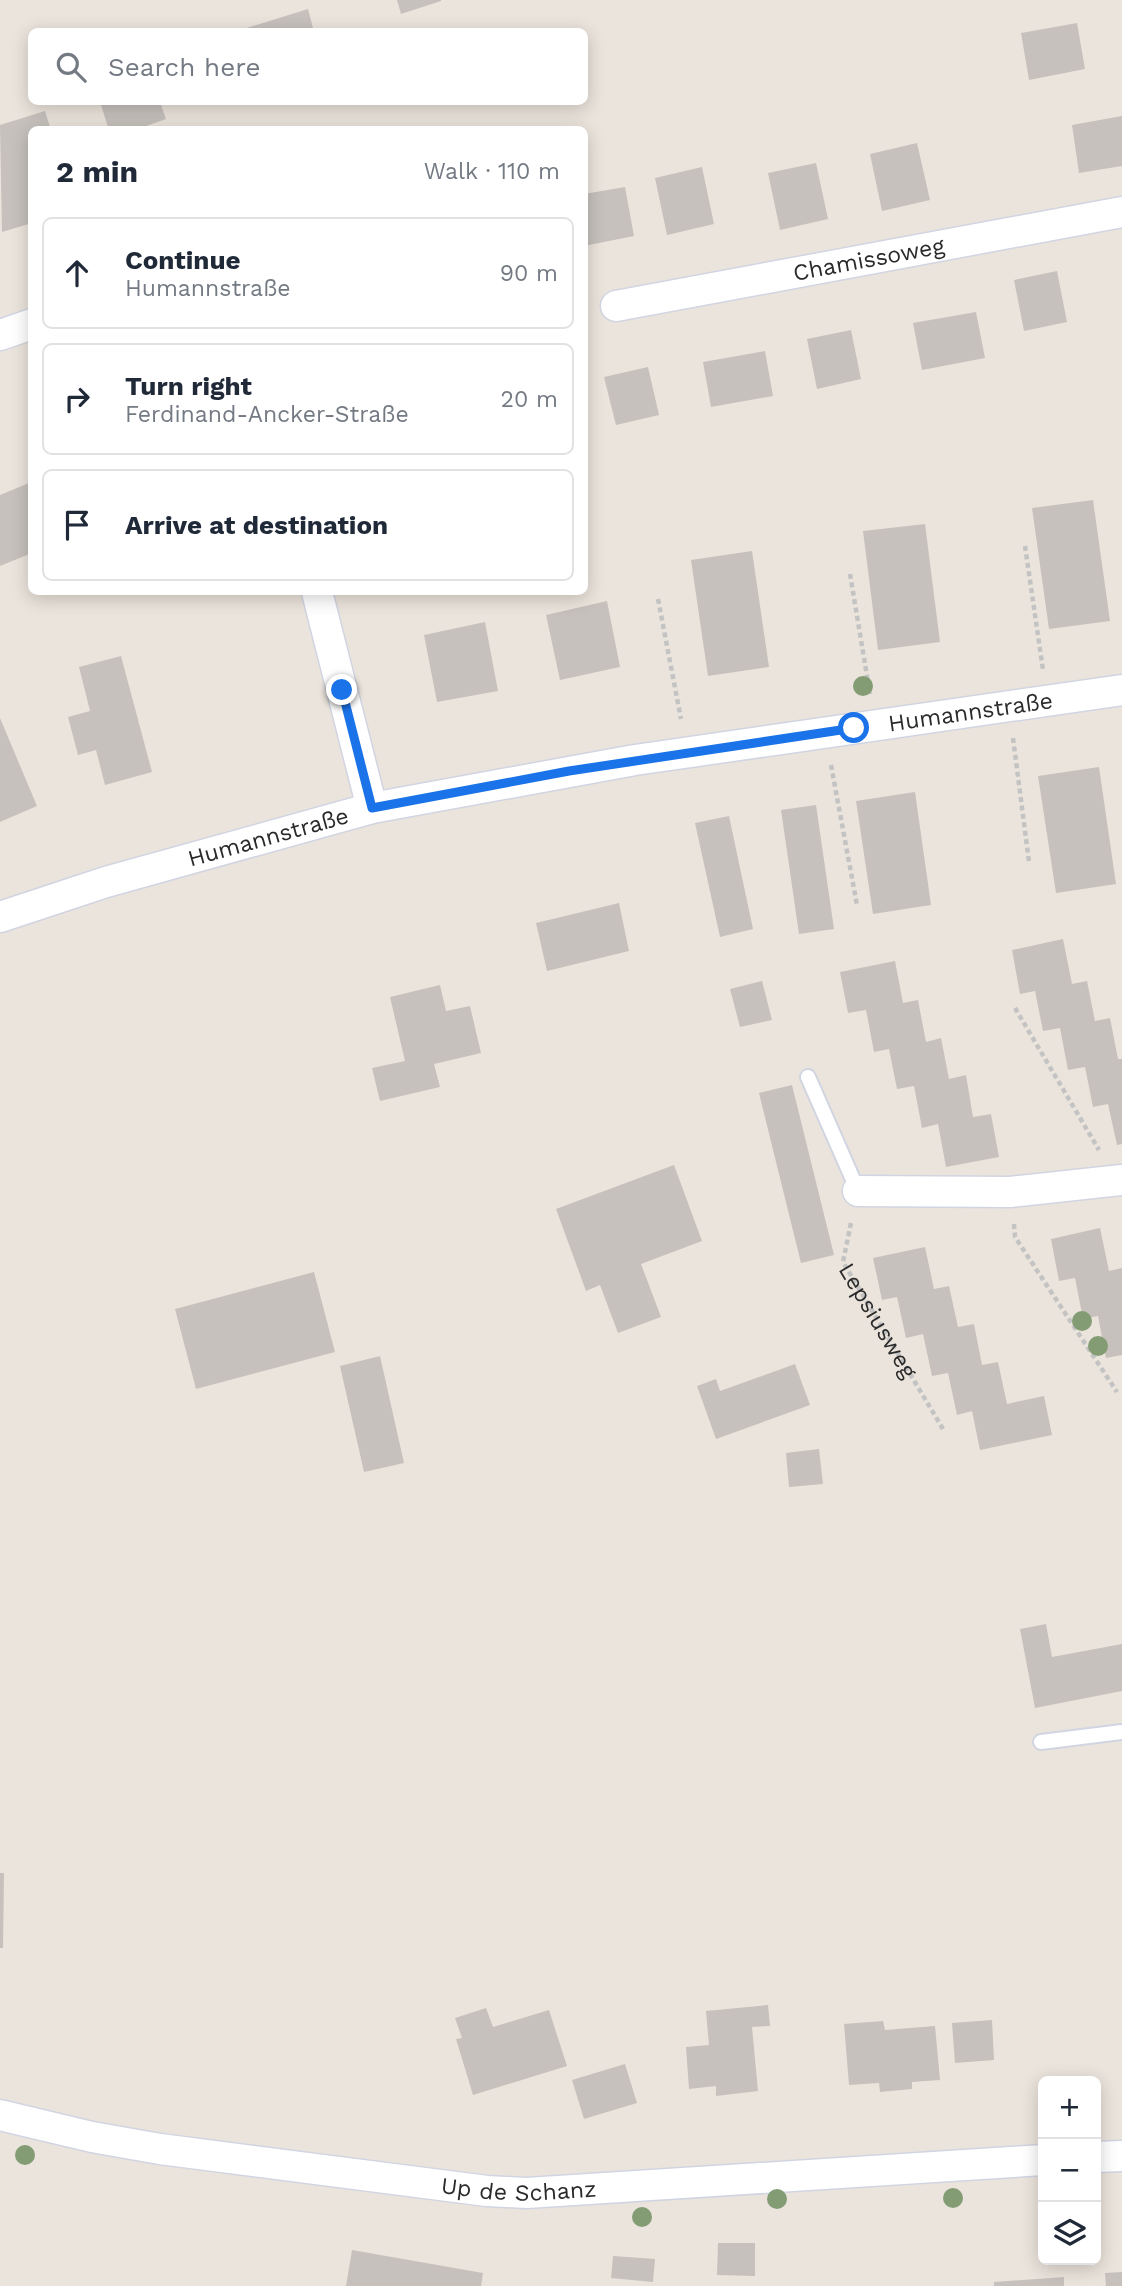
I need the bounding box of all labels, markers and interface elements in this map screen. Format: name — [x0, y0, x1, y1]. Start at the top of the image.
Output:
search box — [28, 28, 588, 105]
icon: search — [52, 48, 90, 86]
text: Search here — [108, 52, 260, 82]
text: 2 min — [56, 154, 138, 189]
text: Walk · 110 m — [424, 158, 560, 185]
street label: Chamissoweg — [791, 232, 947, 286]
text: Continue — [125, 245, 241, 275]
icon: ahead — [58, 254, 96, 292]
text: 90 m — [500, 260, 558, 287]
text: Humannstraße — [125, 275, 291, 302]
text: Turn right — [125, 371, 252, 401]
icon: right — [58, 380, 96, 418]
text: 20 m — [501, 386, 558, 413]
text: Ferdinand-Ancker-Straße — [125, 401, 409, 428]
icon: arrive — [58, 506, 96, 544]
text: Arrive at destination — [125, 510, 388, 540]
route end — [326, 674, 357, 705]
street label: Humannstraße — [887, 687, 1054, 737]
route start — [838, 712, 869, 743]
street label: Humannstraße — [185, 802, 352, 872]
street label: Lepsiusweg — [833, 1258, 923, 1384]
map controls — [1038, 2076, 1101, 2265]
button: + — [1038, 2076, 1101, 2139]
button: − — [1038, 2139, 1101, 2202]
street label: Up de Schanz — [440, 2172, 597, 2207]
button: layers — [1038, 2202, 1101, 2265]

